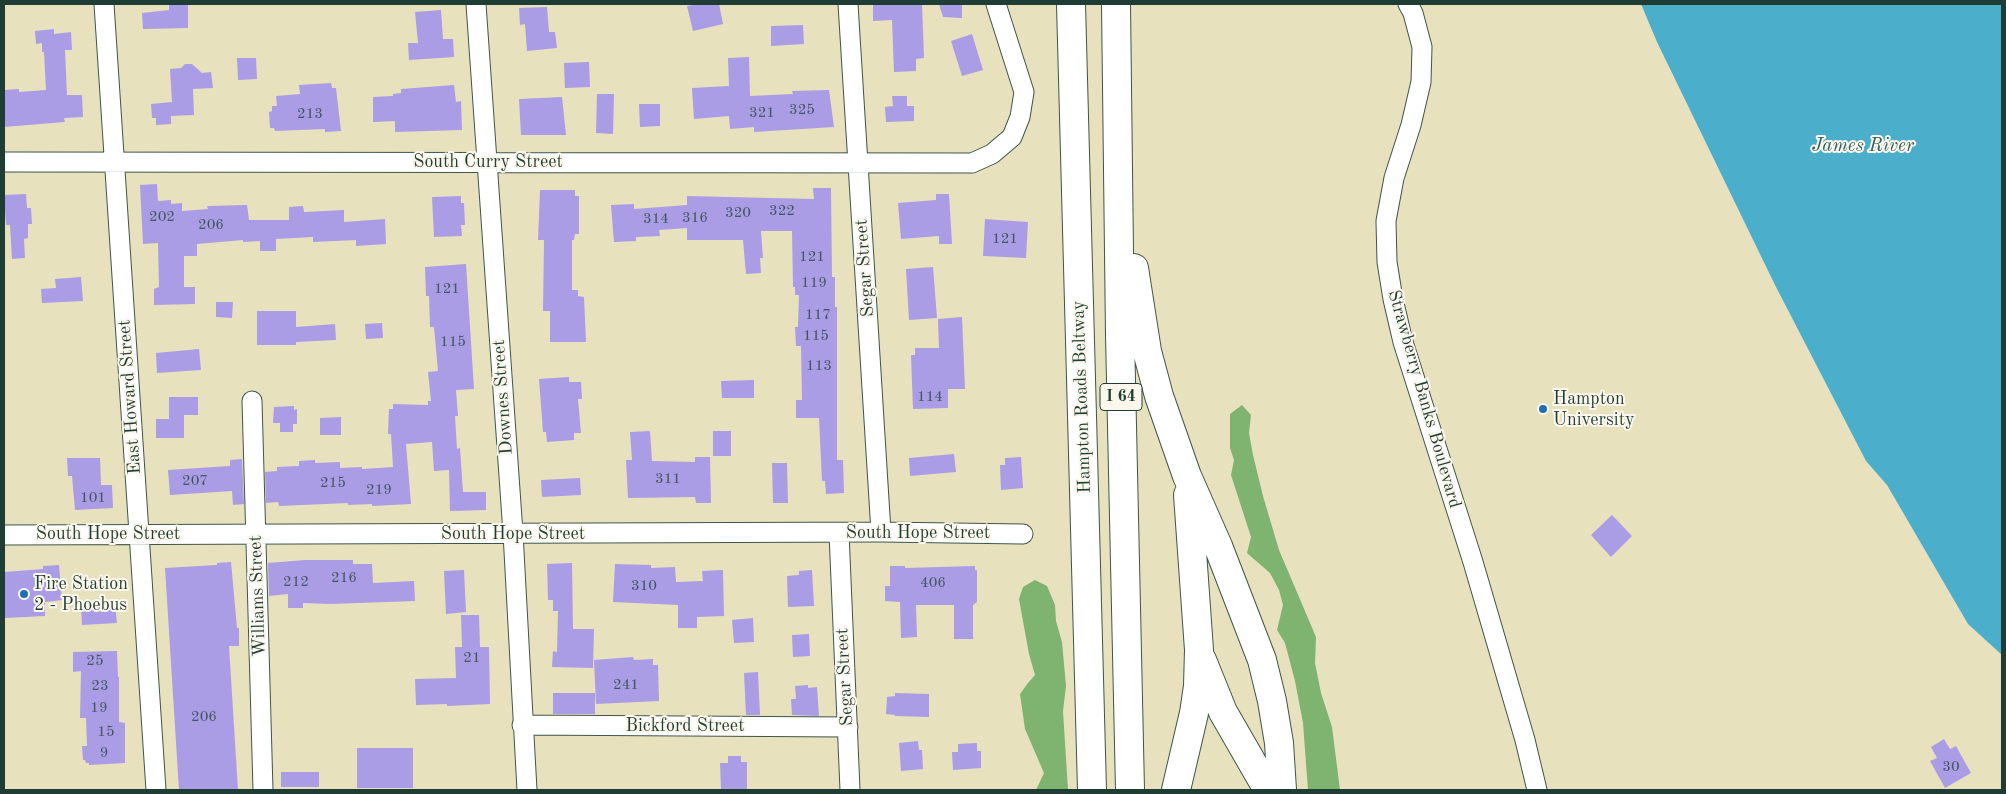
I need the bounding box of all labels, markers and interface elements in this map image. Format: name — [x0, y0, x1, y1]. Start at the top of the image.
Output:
house number: 325 — [789, 101, 815, 119]
house number: 321 — [749, 104, 775, 122]
house number: 213 — [297, 105, 323, 123]
water label: James River — [1812, 135, 1914, 157]
street label: South Curry Street — [413, 151, 563, 173]
house number: 322 — [769, 202, 795, 220]
house number: 320 — [725, 204, 751, 222]
house number: 202 — [149, 208, 175, 226]
house number: 316 — [682, 209, 708, 227]
house number: 314 — [643, 210, 669, 228]
house number: 206 — [198, 216, 224, 234]
street label: Segar Street — [851, 218, 879, 318]
house number: 121 — [992, 230, 1018, 248]
house number: 121 — [799, 248, 825, 266]
house number: 119 — [801, 274, 827, 292]
house number: 121 — [434, 280, 460, 298]
street label: Strawberry Banks Boulevard — [1382, 287, 1466, 511]
street label: Hampton Roads Beltway — [1068, 300, 1096, 494]
house number: 117 — [805, 306, 831, 324]
street label: East Howard Street — [114, 319, 146, 475]
house number: 115 — [803, 327, 829, 345]
house number: 115 — [440, 333, 466, 351]
street label: Downes Street — [488, 339, 518, 455]
house number: 113 — [806, 357, 832, 375]
road number: I 64 — [1100, 384, 1142, 411]
house number: 114 — [917, 388, 943, 406]
place label: Hampton University — [1553, 388, 1634, 430]
marker: Hampton University — [1537, 403, 1549, 415]
house number: 311 — [655, 470, 681, 488]
house number: 207 — [182, 472, 208, 490]
house number: 215 — [320, 474, 346, 492]
house number: 219 — [366, 481, 392, 499]
house number: 101 — [80, 489, 106, 507]
street label: South Hope Street — [846, 522, 990, 544]
street label: South Hope Street — [36, 523, 180, 545]
street label: South Hope Street — [441, 523, 585, 545]
street label: Williams Street — [245, 535, 271, 657]
house number: 216 — [331, 569, 357, 587]
place label: Fire Station 2 - Phoebus — [34, 573, 128, 616]
house number: 212 — [283, 573, 309, 591]
house number: 406 — [920, 574, 946, 592]
house number: 310 — [631, 577, 657, 595]
marker: Fire Station 2 - Phoebus — [18, 588, 30, 600]
street label: Segar Street — [832, 627, 858, 727]
house number: 21 — [463, 649, 481, 667]
house number: 25 — [86, 652, 104, 670]
house number: 241 — [613, 676, 639, 694]
house number: 23 — [91, 677, 109, 695]
house number: 19 — [90, 699, 108, 717]
house number: 206 — [191, 708, 217, 726]
street label: Bickford Street — [626, 715, 744, 737]
house number: 15 — [97, 723, 115, 741]
house number: 9 — [100, 744, 108, 762]
house number: 30 — [1942, 758, 1960, 776]

